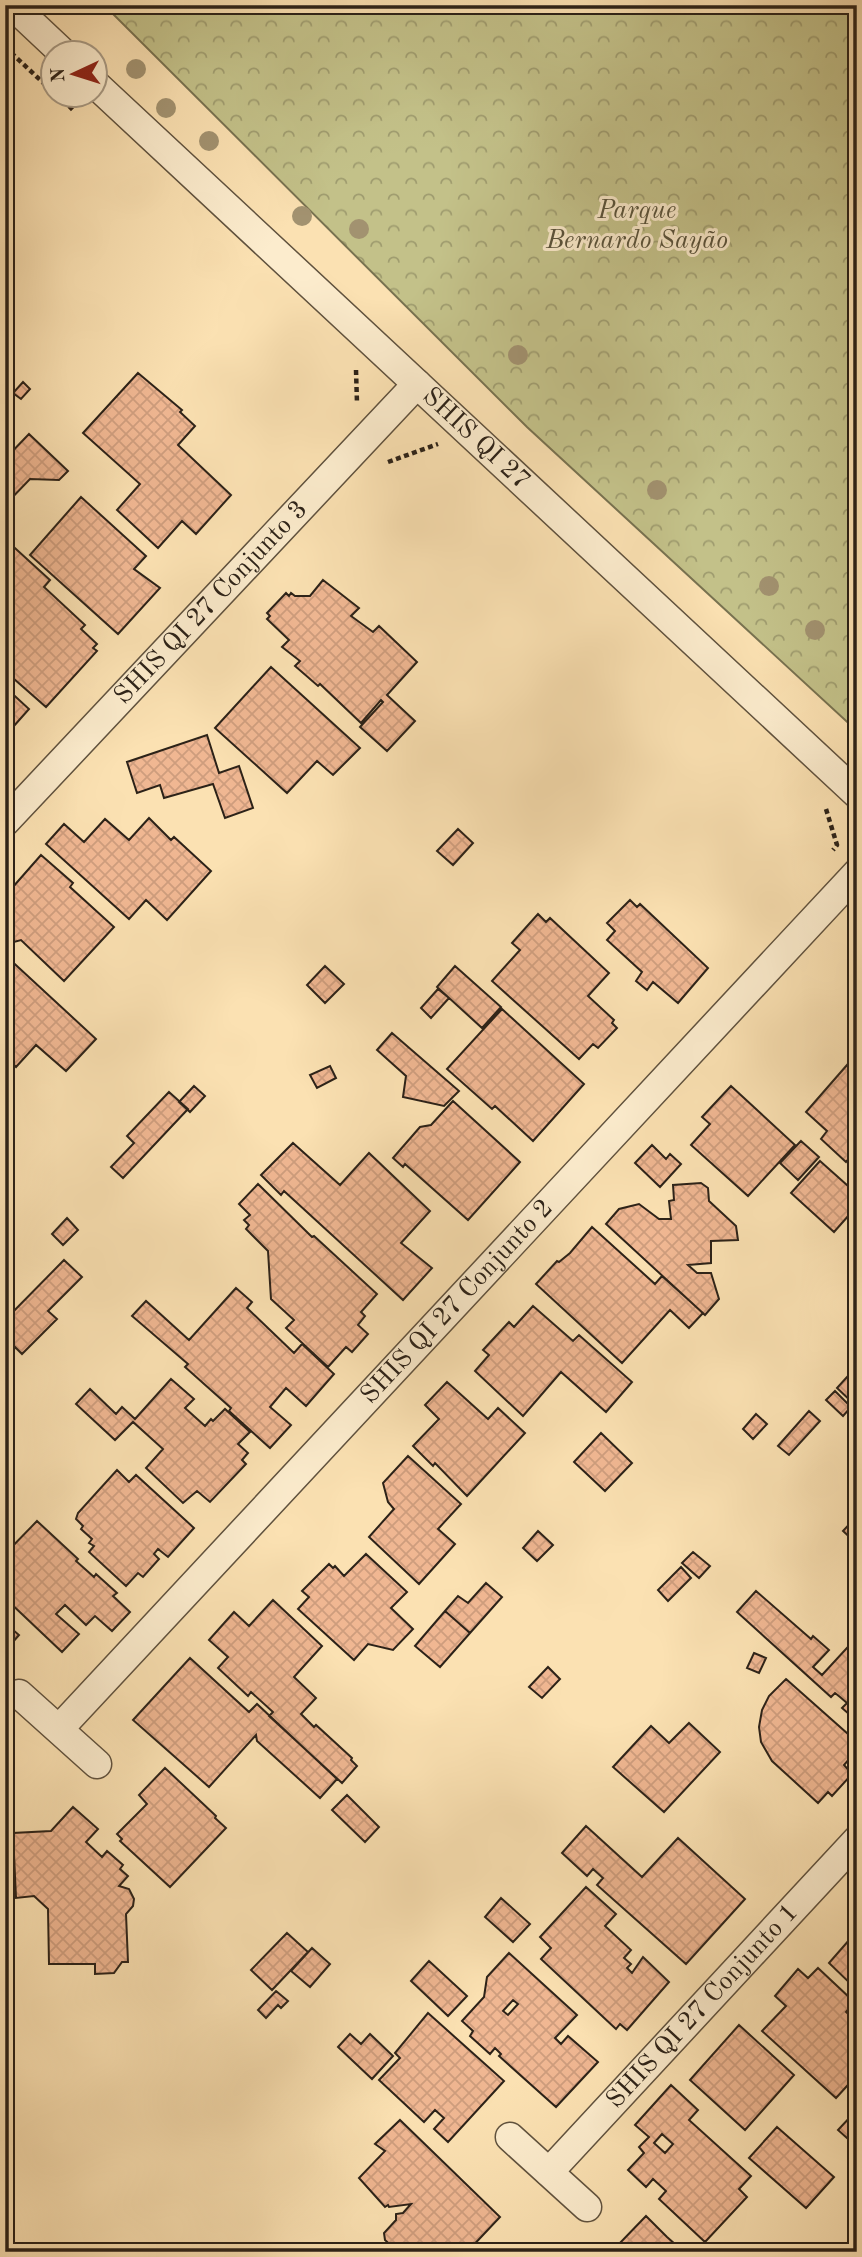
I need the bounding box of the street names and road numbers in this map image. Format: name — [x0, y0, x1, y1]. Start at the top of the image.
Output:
street label: SHIS QI 27 — [417, 383, 535, 495]
street label: SHIS QI 27 Conjunto 3 — [110, 496, 313, 709]
street label: SHIS QI 27 Conjunto 2 — [356, 1195, 558, 1409]
street label: SHIS QI 27 Conjunto 1 — [602, 1899, 804, 2114]

